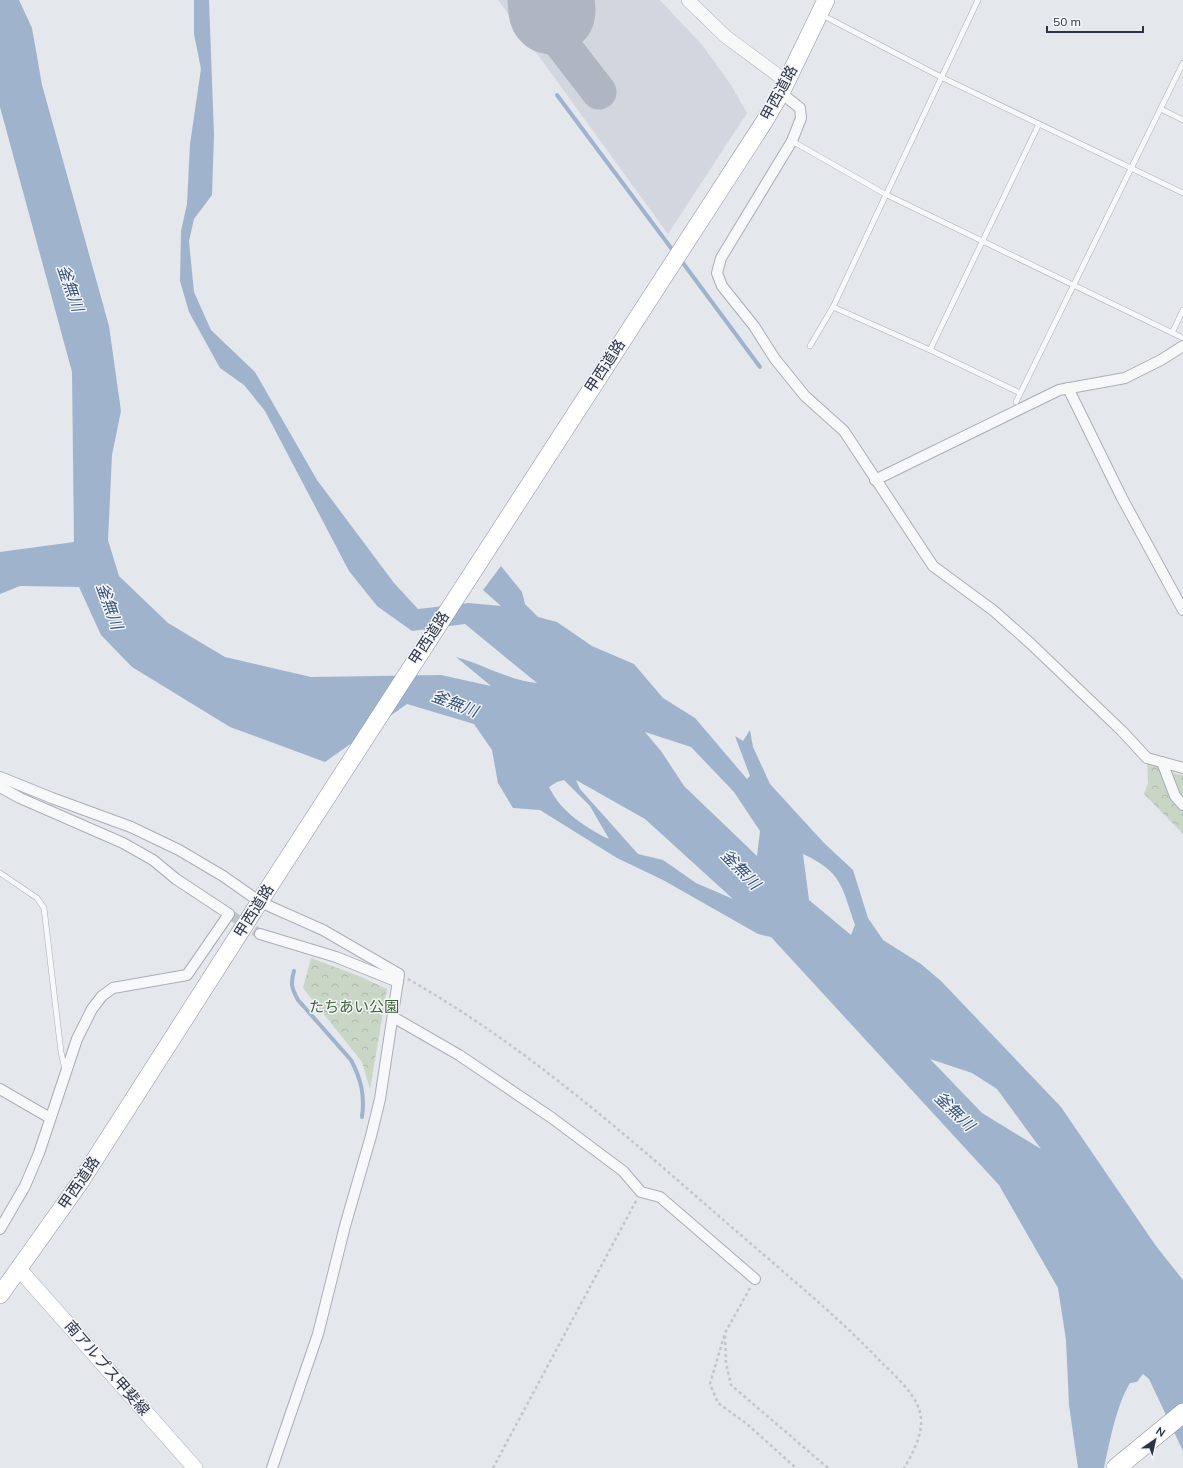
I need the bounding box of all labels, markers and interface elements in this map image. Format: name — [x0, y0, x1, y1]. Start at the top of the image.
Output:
scale bar — [1047, 8, 1143, 34]
text: 50 m — [1053, 14, 1081, 29]
street label: 甲西道路 — [756, 62, 801, 124]
water label: 釜無川 — [54, 262, 89, 316]
street label: 甲西道路 — [580, 335, 629, 396]
water label: 釜無川 — [92, 580, 128, 634]
street label: 甲西道路 — [404, 607, 453, 668]
water label: 釜無川 — [429, 685, 483, 722]
water label: 釜無川 — [717, 845, 766, 895]
street label: 甲西道路 — [230, 880, 278, 941]
park label: たちあい公園 — [309, 997, 399, 1016]
water label: 釜無川 — [931, 1087, 981, 1136]
street label: 甲西道路 — [54, 1153, 103, 1213]
street label: 南アルプス甲斐線 — [61, 1316, 154, 1419]
north arrow — [1135, 1420, 1175, 1460]
text: N — [1153, 1424, 1168, 1440]

